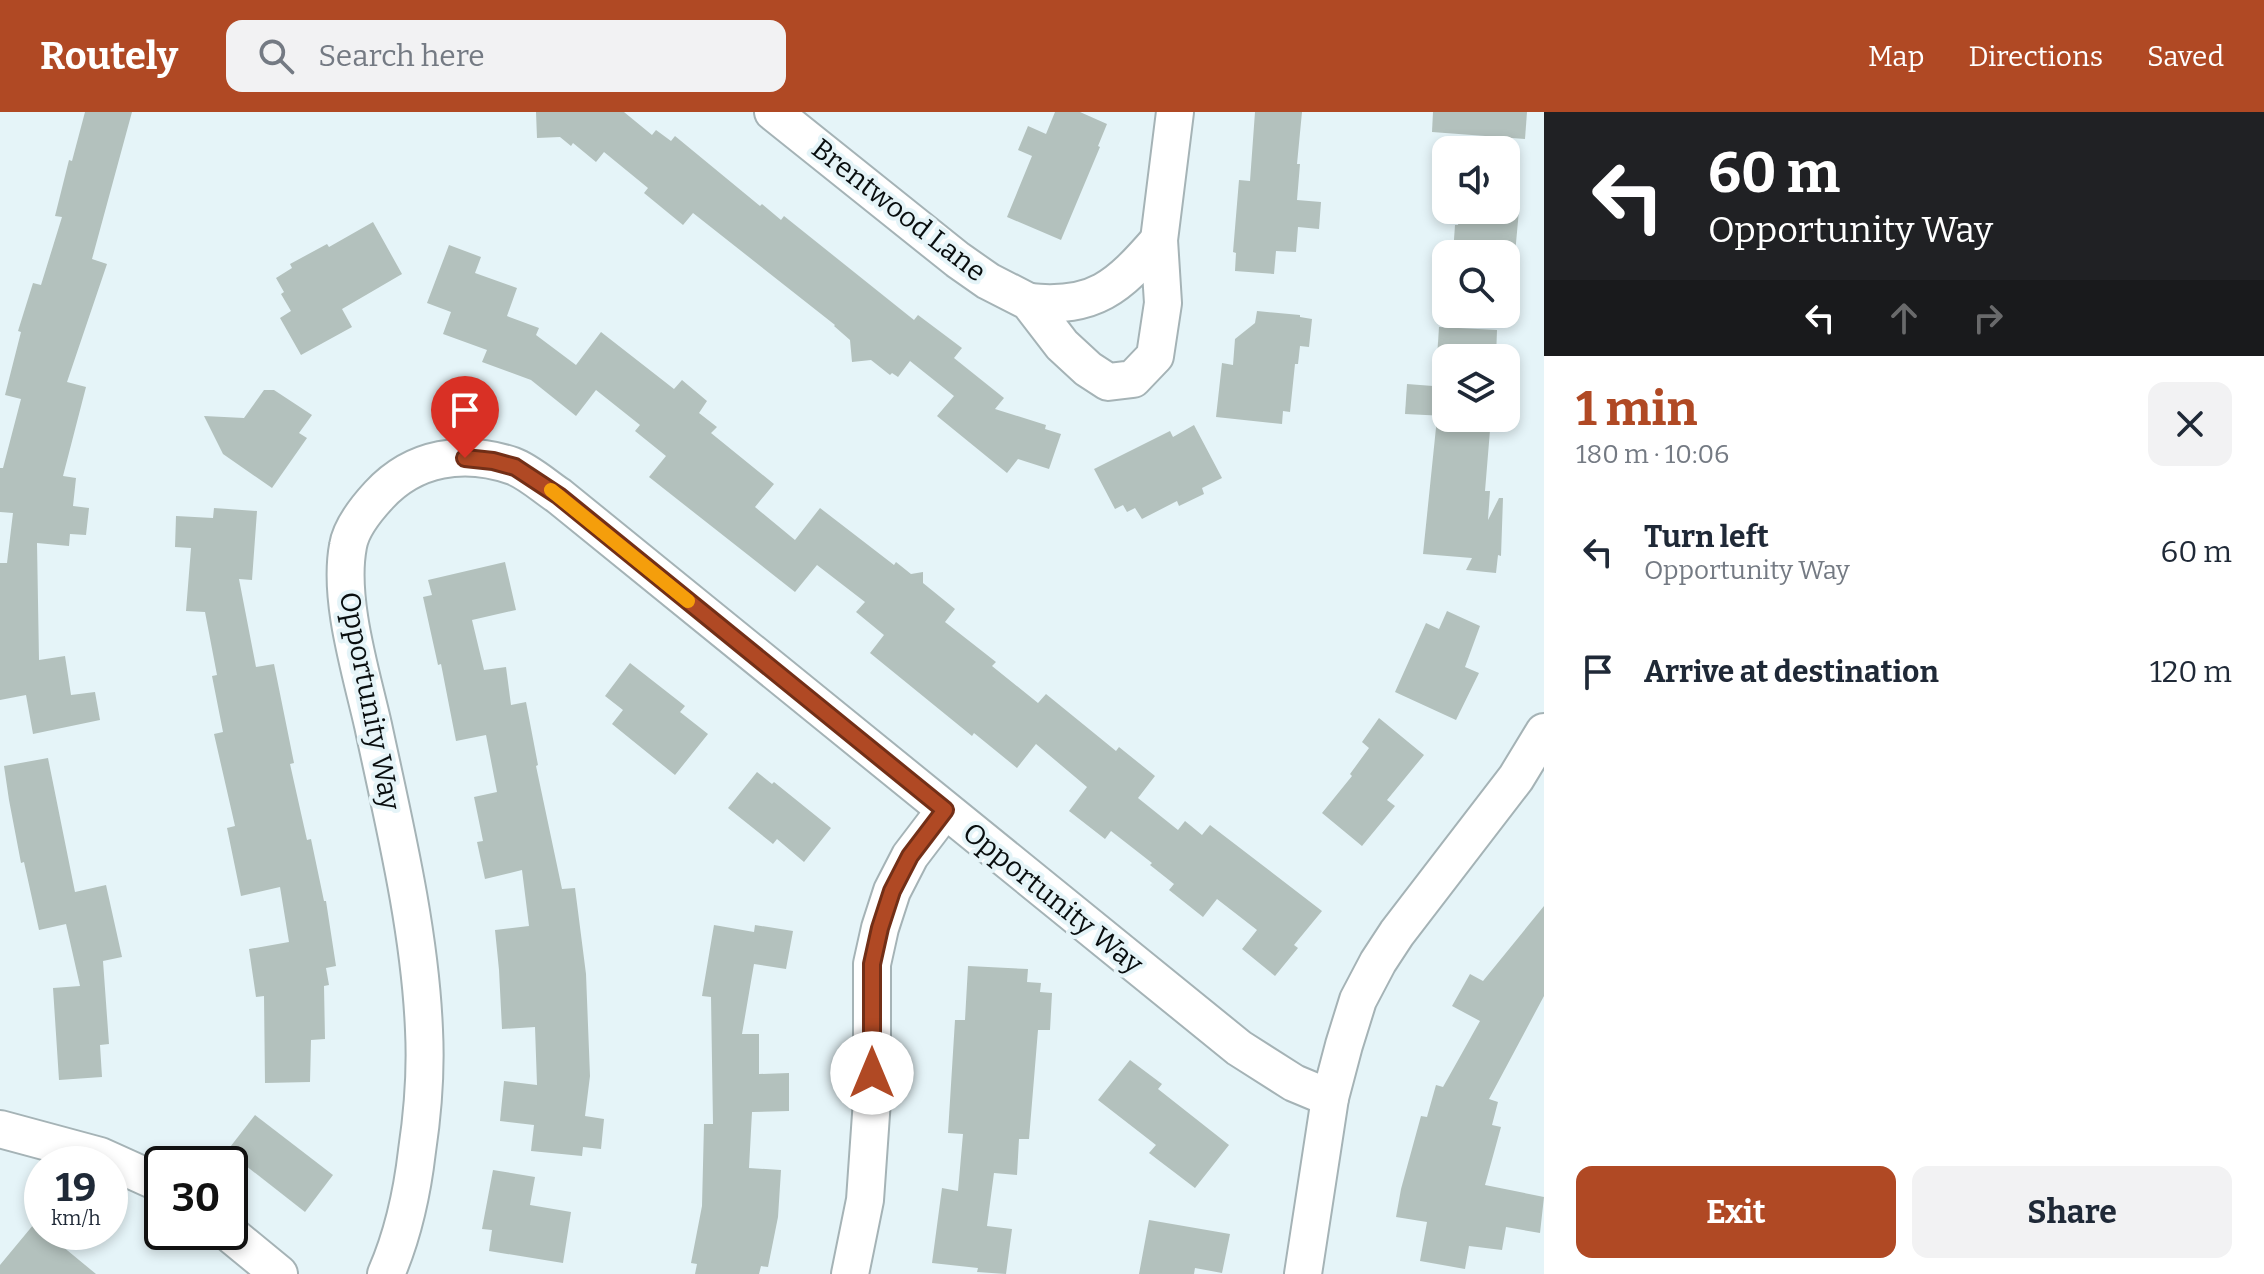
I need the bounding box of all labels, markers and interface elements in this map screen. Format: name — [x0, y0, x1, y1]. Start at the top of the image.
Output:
search box — [226, 20, 786, 92]
text: Routely — [40, 33, 178, 79]
icon: search — [254, 34, 298, 78]
text: Search here — [318, 38, 485, 74]
text: Map — [1868, 40, 1924, 73]
text: Directions — [1968, 40, 2103, 73]
text: Saved — [2147, 40, 2224, 73]
street label: Brentwood Lane — [805, 132, 993, 288]
map controls — [1432, 136, 1520, 432]
button: sound — [1432, 136, 1520, 224]
text: 60 m — [1708, 140, 1840, 207]
icon: left — [1576, 144, 1680, 248]
text: Opportunity Way — [1708, 208, 1993, 252]
button: search — [1432, 240, 1520, 328]
icon: left — [1798, 296, 1842, 340]
icon: ahead — [1882, 296, 1926, 340]
icon: right — [1966, 296, 2010, 340]
button: layers — [1432, 344, 1520, 432]
pin — [431, 376, 499, 458]
text: 1 min — [1576, 380, 1697, 438]
button: close — [2148, 382, 2232, 466]
icon: arrive — [443, 388, 487, 432]
text: 180 m · 10:06 — [1576, 439, 1729, 470]
text: Turn left — [1644, 519, 1769, 555]
icon: left — [1576, 530, 1620, 574]
text: 60 m — [2161, 534, 2232, 570]
text: Opportunity Way — [1644, 555, 1850, 586]
street label: Opportunity Way — [333, 589, 407, 813]
icon: arrive — [1576, 650, 1620, 694]
text: Arrive at destination — [1644, 654, 1939, 690]
text: 120 m — [2150, 654, 2232, 690]
street label: Opportunity Way — [956, 815, 1150, 981]
position arrow — [830, 1031, 914, 1115]
speed limit sign: 30 — [144, 1146, 248, 1250]
text: 19 — [56, 1164, 96, 1212]
button: Exit — [1576, 1166, 1896, 1258]
button: Share — [1912, 1166, 2232, 1258]
text: km/h — [51, 1206, 101, 1230]

